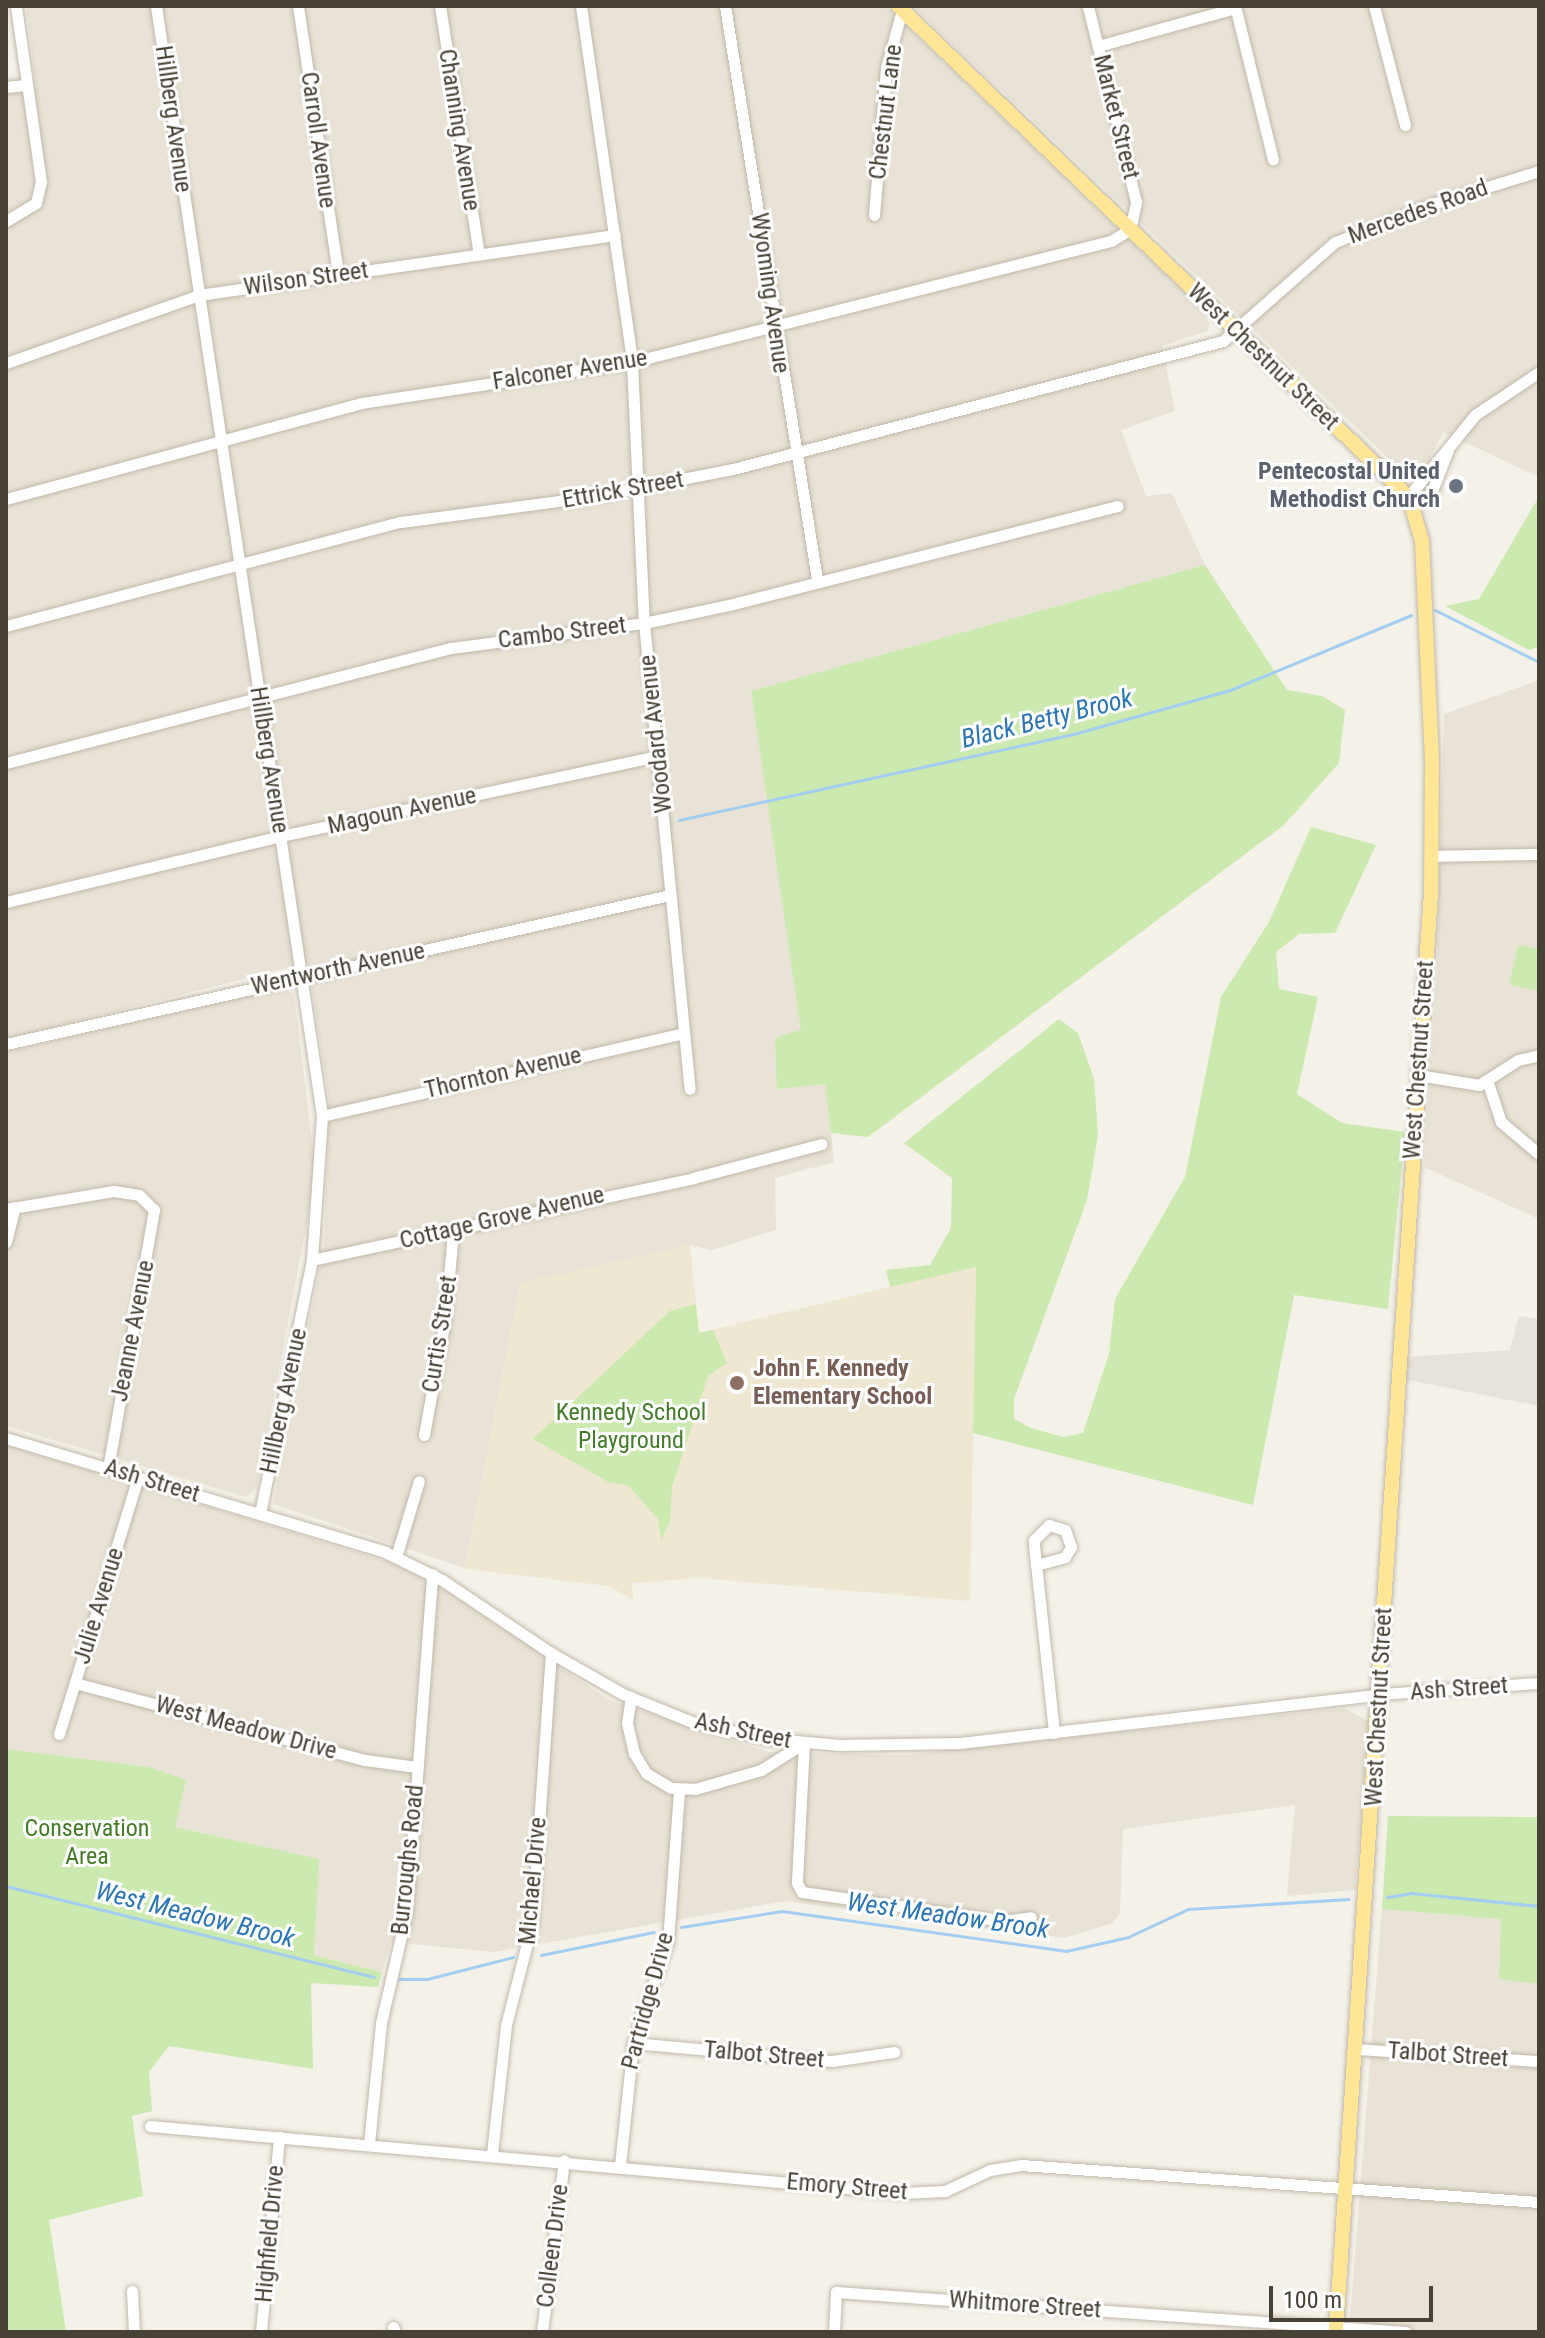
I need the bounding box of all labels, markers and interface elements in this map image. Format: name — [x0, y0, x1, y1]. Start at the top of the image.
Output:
street label: Chestnut Lane — [863, 43, 909, 181]
street label: Hillberg Avenue — [148, 44, 198, 194]
street label: Channing Avenue — [432, 47, 486, 213]
street label: Market Street — [1087, 52, 1145, 182]
street label: Carroll Avenue — [294, 70, 342, 210]
street label: Mercedes Road — [1344, 173, 1492, 251]
street label: Wyoming Avenue — [744, 211, 796, 375]
street label: Wilson Street — [242, 256, 370, 302]
street label: West Chestnut Street — [1181, 277, 1345, 437]
street label: Falconer Avenue — [491, 344, 649, 396]
place label: Pentecostal United Methodist Church — [1258, 458, 1440, 514]
street label: Ettrick Street — [560, 465, 686, 515]
marker: Pentecostal United Methodist Church — [1447, 477, 1465, 495]
street label: Cambo Street — [496, 611, 628, 655]
street label: Woodard Avenue — [633, 653, 679, 815]
water label: Black Betty Brook — [958, 683, 1136, 755]
street label: Hillberg Avenue — [243, 685, 295, 835]
street label: Magoun Avenue — [325, 781, 479, 841]
street label: Wentworth Avenue — [249, 937, 427, 1001]
street label: West Chestnut Street — [1398, 960, 1440, 1160]
street label: Thornton Avenue — [422, 1041, 584, 1105]
street label: Cottage Grove Avenue — [397, 1180, 607, 1256]
street label: Jeanne Avenue — [105, 1258, 161, 1404]
street label: Curtis Street — [417, 1273, 463, 1395]
street label: Hillberg Avenue — [255, 1326, 313, 1476]
place label: John F. Kennedy Elementary School — [753, 1355, 932, 1411]
marker: John F. Kennedy Elementary School — [728, 1374, 746, 1392]
park label: Kennedy School Playground — [556, 1399, 706, 1455]
street label: Ash Street — [101, 1453, 203, 1509]
street label: Julie Avenue — [68, 1544, 130, 1668]
street label: West Chestnut Street — [1359, 1607, 1399, 1807]
street label: Ash Street — [1409, 1671, 1509, 1707]
street label: West Meadow Drive — [152, 1690, 340, 1766]
street label: Ash Street — [692, 1707, 794, 1755]
street label: Burroughs Road — [386, 1784, 430, 1936]
park label: Conservation Area — [25, 1815, 149, 1871]
street label: Michael Drive — [513, 1816, 553, 1946]
water label: West Meadow Brook — [92, 1875, 298, 1955]
water label: West Meadow Brook — [845, 1886, 1051, 1946]
street label: Partridge Drive — [616, 1929, 680, 2073]
street label: Talbot Street — [703, 2035, 825, 2075]
street label: Talbot Street — [1387, 2036, 1509, 2074]
street label: Highfield Drive — [250, 2164, 290, 2304]
street label: Emory Street — [785, 2167, 909, 2207]
street label: Colleen Drive — [531, 2183, 575, 2309]
scale bar — [1273, 2270, 1437, 2320]
street label: Whitmore Street — [948, 2285, 1102, 2325]
text: 100 m — [1283, 2286, 1342, 2314]

